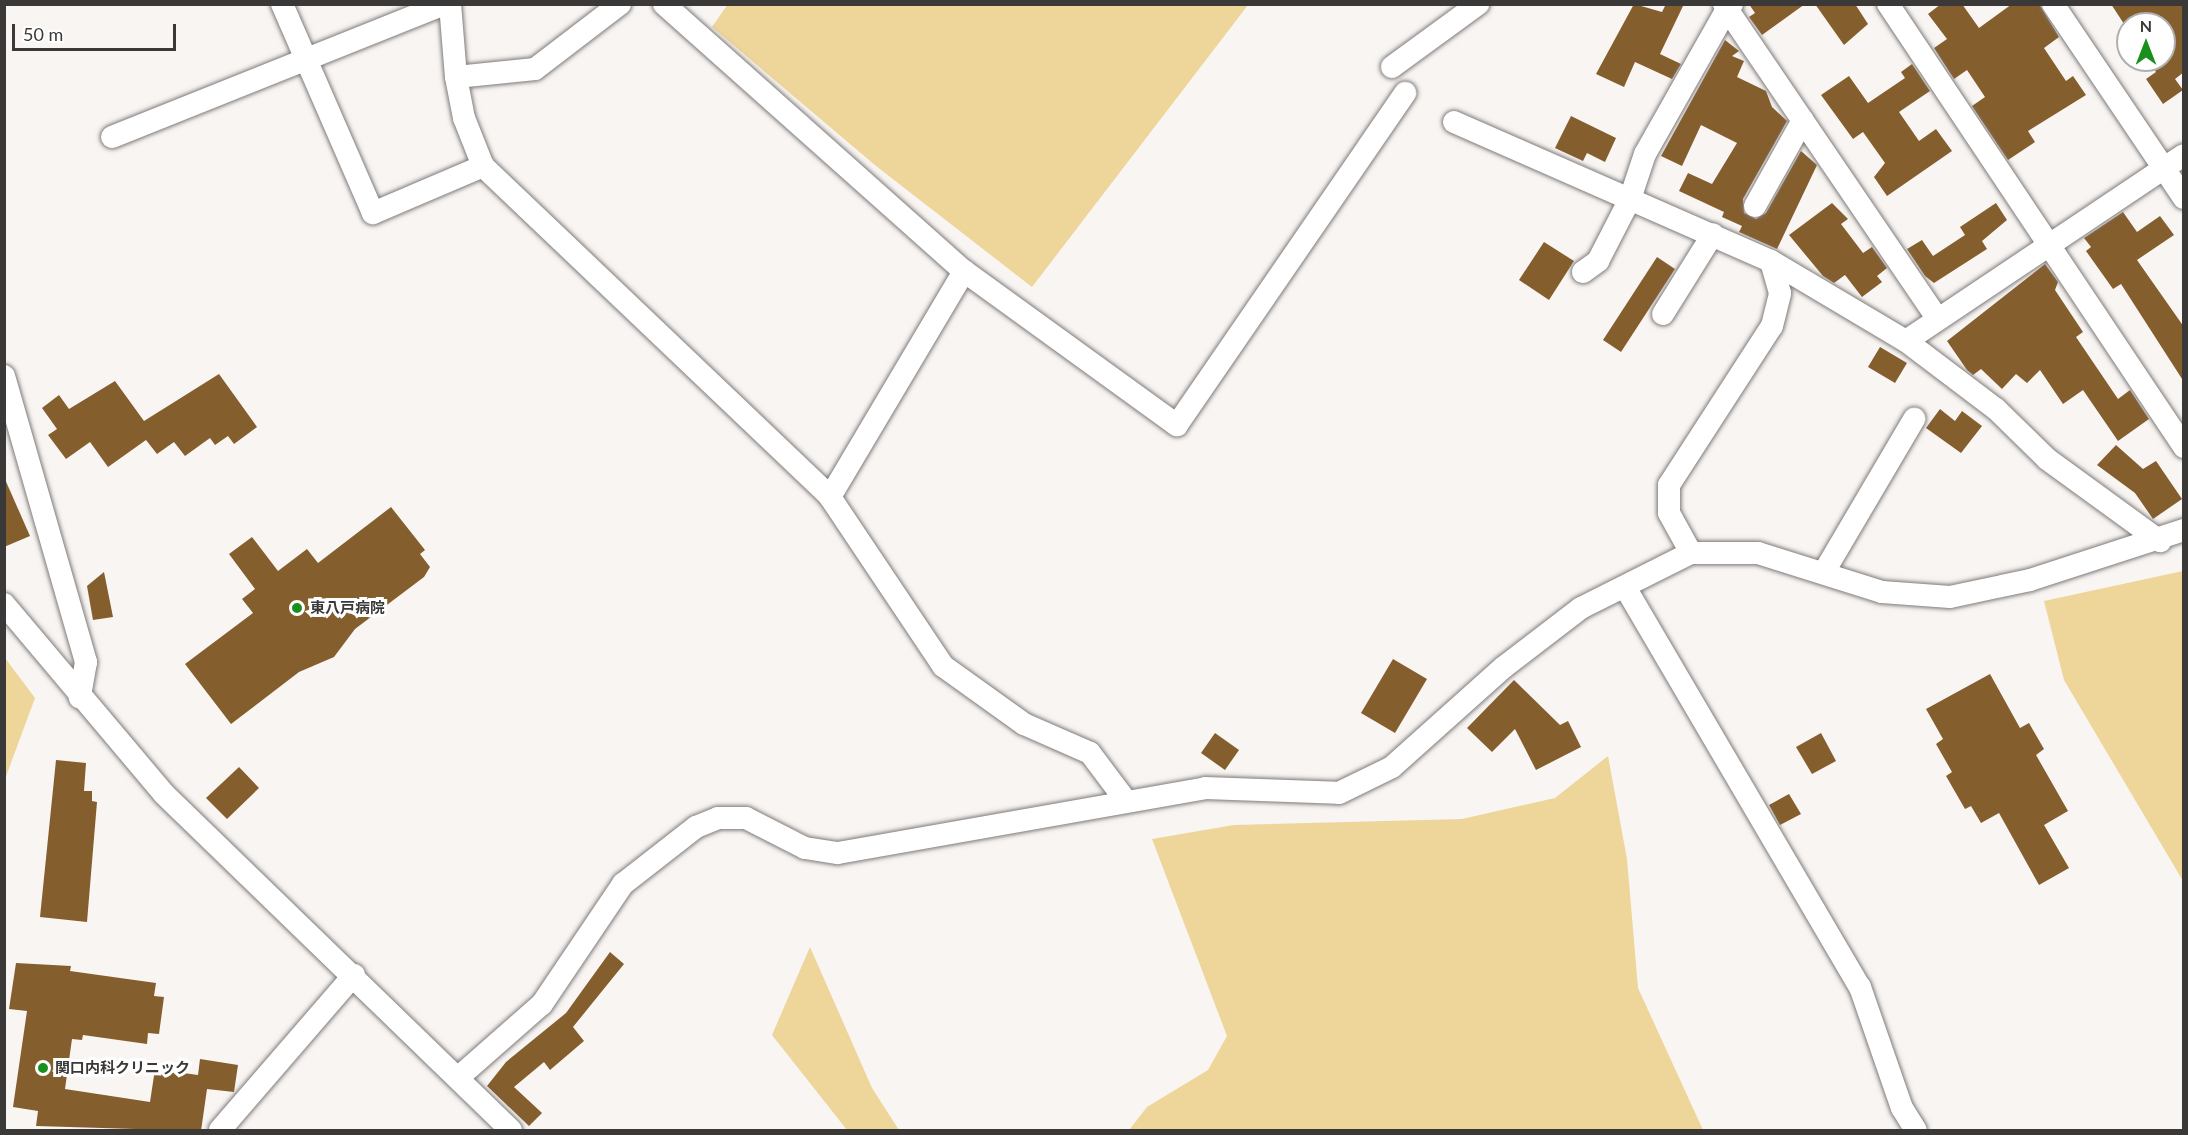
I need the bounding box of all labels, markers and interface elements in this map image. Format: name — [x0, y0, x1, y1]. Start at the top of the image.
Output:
scale bar — [15, 12, 178, 50]
north arrow — [2116, 12, 2176, 72]
text: N — [2140, 16, 2152, 35]
text: 50 m — [23, 23, 63, 45]
marker: 東八戸病院 — [288, 599, 306, 617]
place label: 東八戸病院 — [310, 599, 385, 617]
place label: 関口内科クリニック — [55, 1059, 190, 1077]
marker: 関口内科クリニック — [36, 1061, 50, 1075]

